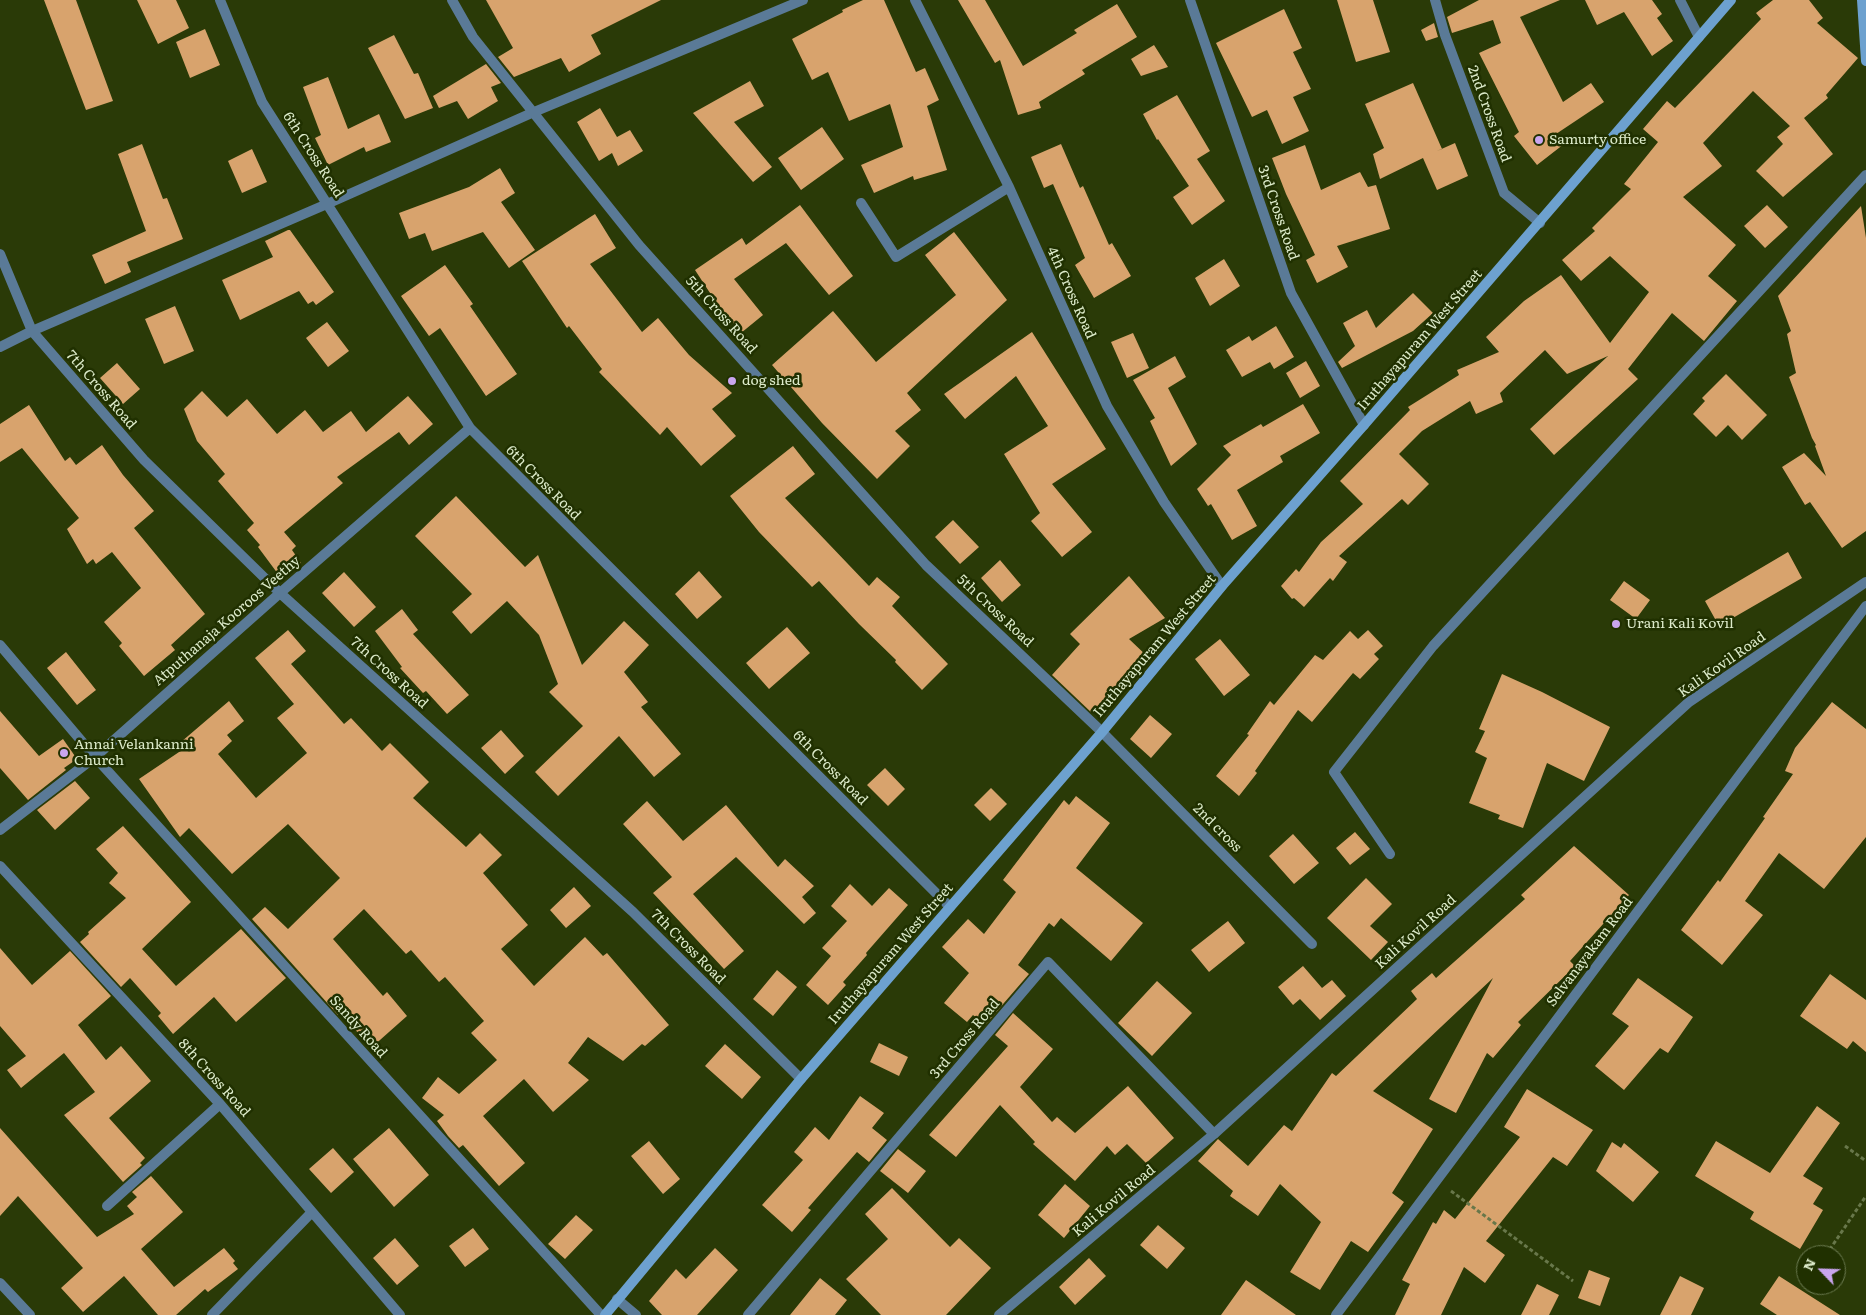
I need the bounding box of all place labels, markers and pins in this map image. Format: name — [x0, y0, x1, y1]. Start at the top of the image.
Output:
place label: Samurty office — [1549, 132, 1646, 148]
marker: Samurty office — [1533, 134, 1545, 146]
place label: dog shed — [742, 373, 801, 389]
marker: dog shed — [726, 375, 738, 387]
place label: Urani Kali Kovil — [1626, 616, 1734, 632]
marker: Urani Kali Kovil — [1610, 618, 1622, 630]
place label: Annai Velankanni Church — [74, 737, 194, 770]
marker: Annai Velankanni Church — [58, 747, 70, 759]

